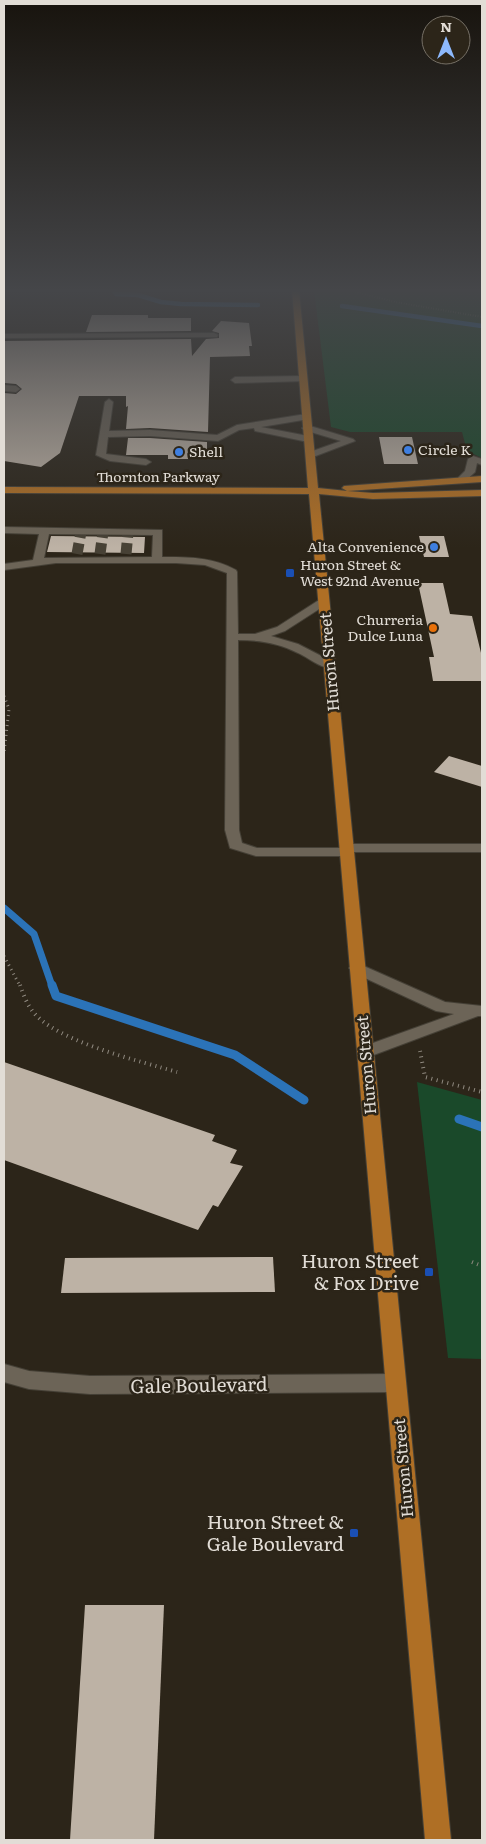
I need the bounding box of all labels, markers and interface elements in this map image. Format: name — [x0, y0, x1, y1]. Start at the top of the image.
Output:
north arrow — [421, 15, 471, 65]
text: N — [440, 16, 452, 36]
place label: Circle K — [418, 439, 471, 459]
place label: Shell — [189, 441, 223, 461]
marker: Circle K — [402, 444, 414, 456]
marker: Shell — [173, 446, 185, 458]
street label: Thornton Parkway — [96, 466, 221, 486]
place label: Alta Convenience — [307, 536, 424, 556]
marker: Alta Convenience — [428, 541, 440, 553]
place label: Huron Street & West 92nd Avenue — [300, 554, 420, 590]
marker: Huron Street & West 92nd Avenue — [284, 567, 296, 579]
place label: Churreria Dulce Luna — [348, 609, 423, 645]
street label: Huron Street — [312, 611, 344, 713]
marker: Churreria Dulce Luna — [427, 622, 439, 634]
street label: Huron Street — [349, 1014, 381, 1116]
place label: Huron Street & Fox Drive — [301, 1246, 419, 1296]
marker: Huron Street & Fox Drive — [423, 1266, 435, 1278]
street label: Gale Boulevard — [130, 1369, 268, 1399]
street label: Huron Street — [386, 1417, 418, 1519]
place label: Huron Street & Gale Boulevard — [207, 1507, 344, 1557]
marker: Huron Street & Gale Boulevard — [348, 1527, 360, 1539]

